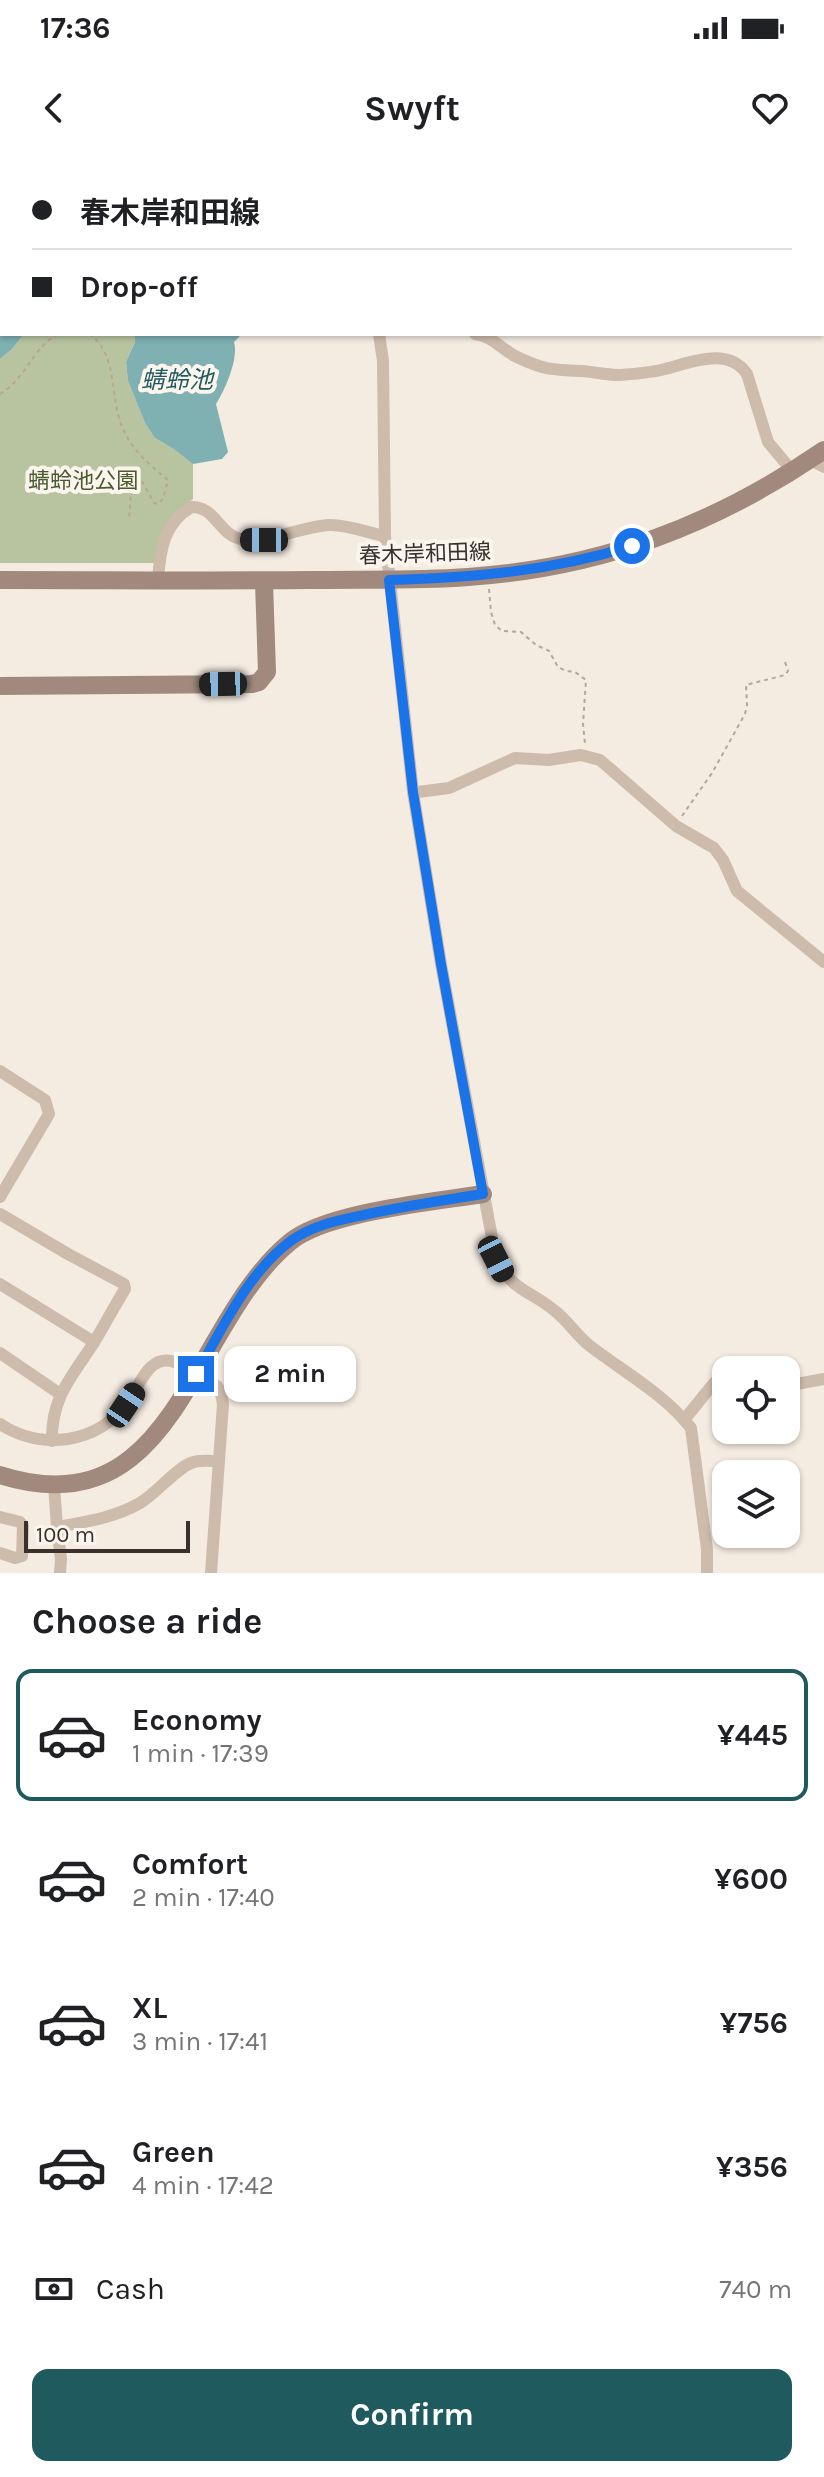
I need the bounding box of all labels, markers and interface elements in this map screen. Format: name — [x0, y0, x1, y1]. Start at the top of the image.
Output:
text: 17:36 — [40, 10, 111, 46]
icon: back — [32, 86, 76, 130]
icon: heart — [748, 86, 792, 130]
text: Swyft — [364, 87, 460, 129]
text: 春木岸和田線 — [80, 195, 260, 231]
text: Drop-off — [80, 269, 198, 305]
water label: 蜻蛉池 — [141, 366, 215, 394]
park label: 蜻蛉池公園 — [28, 468, 138, 494]
car — [240, 528, 288, 552]
route start — [614, 528, 650, 564]
street label: 春木岸和田線 — [359, 539, 491, 569]
car — [199, 672, 247, 696]
car — [474, 1232, 518, 1286]
callout: 2 min — [224, 1346, 356, 1402]
route end — [178, 1356, 214, 1392]
map controls — [712, 1356, 800, 1548]
button: locate — [712, 1356, 800, 1444]
text: 2 min — [254, 1358, 326, 1389]
car — [103, 1378, 149, 1432]
button: layers — [712, 1460, 800, 1548]
scale bar — [24, 1517, 190, 1553]
text: 100 m — [36, 1522, 95, 1548]
text: Choose a ride — [32, 1600, 262, 1642]
icon: car — [36, 1699, 108, 1771]
text: Economy — [132, 1702, 262, 1738]
text: ¥445 — [717, 1717, 788, 1753]
text: 1 min · 17:39 — [132, 1738, 269, 1769]
icon: car — [36, 1843, 108, 1915]
text: Comfort — [132, 1846, 248, 1882]
text: ¥600 — [714, 1861, 788, 1897]
text: 2 min · 17:40 — [132, 1882, 275, 1913]
icon: car — [36, 1987, 108, 2059]
text: XL — [132, 1990, 167, 2026]
text: ¥756 — [720, 2005, 788, 2041]
text: 3 min · 17:41 — [132, 2026, 268, 2057]
icon: car — [36, 2131, 108, 2203]
text: Green — [132, 2134, 215, 2170]
text: ¥356 — [716, 2149, 788, 2185]
text: 4 min · 17:42 — [132, 2170, 274, 2201]
icon: cash — [32, 2267, 76, 2311]
text: Cash — [96, 2271, 165, 2307]
text: 740 m — [719, 2274, 792, 2305]
button: Confirm — [32, 2369, 792, 2461]

